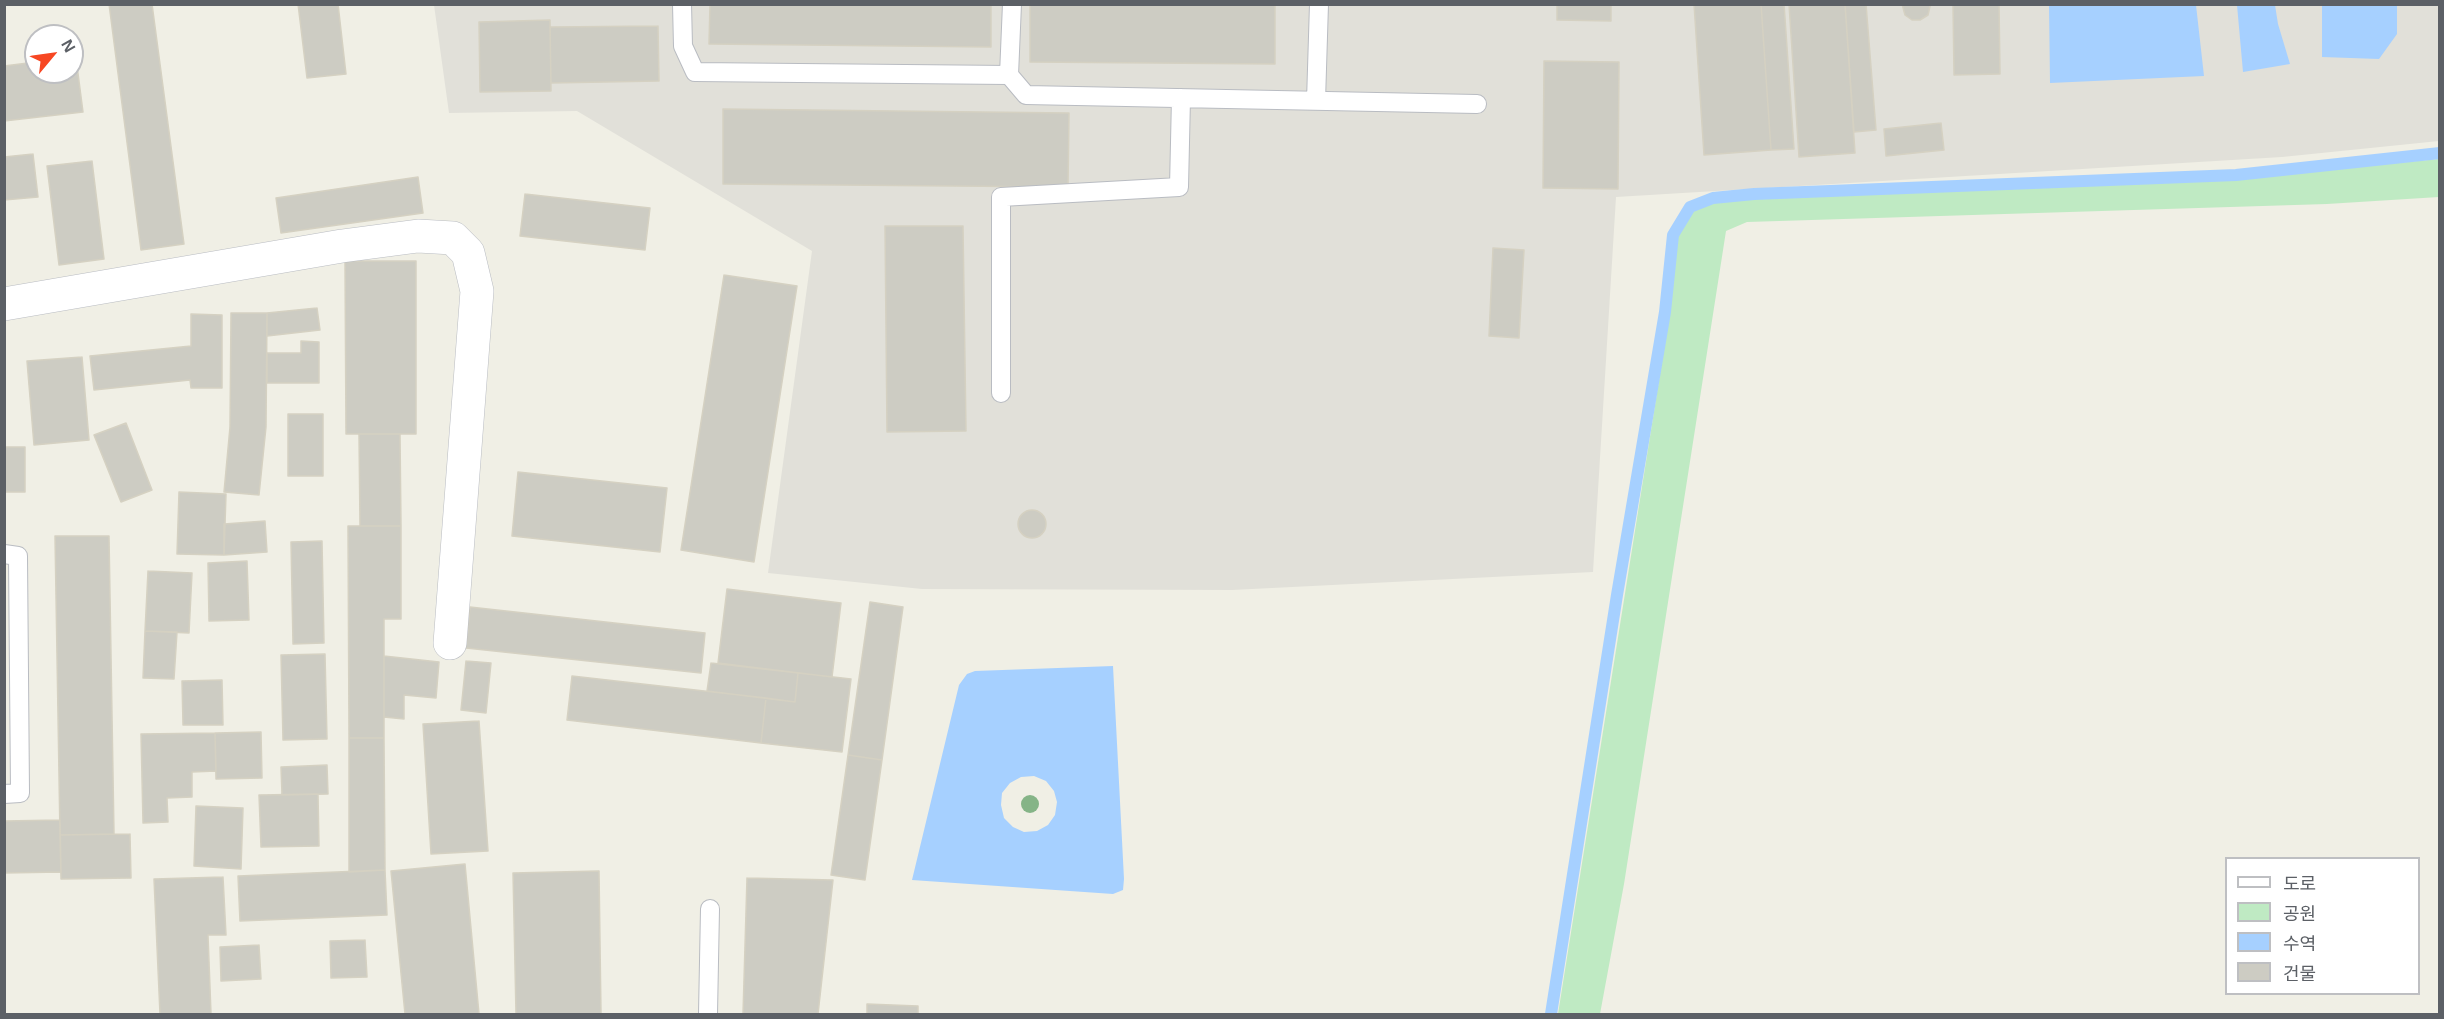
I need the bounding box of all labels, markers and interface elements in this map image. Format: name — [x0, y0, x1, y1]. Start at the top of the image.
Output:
north arrow — [24, 24, 84, 84]
text: N — [58, 37, 79, 55]
legend — [2225, 857, 2420, 995]
text: 도로 — [2283, 874, 2316, 894]
text: 공원 — [2283, 904, 2316, 924]
text: 수역 — [2283, 934, 2316, 954]
text: 건물 — [2283, 964, 2316, 984]

